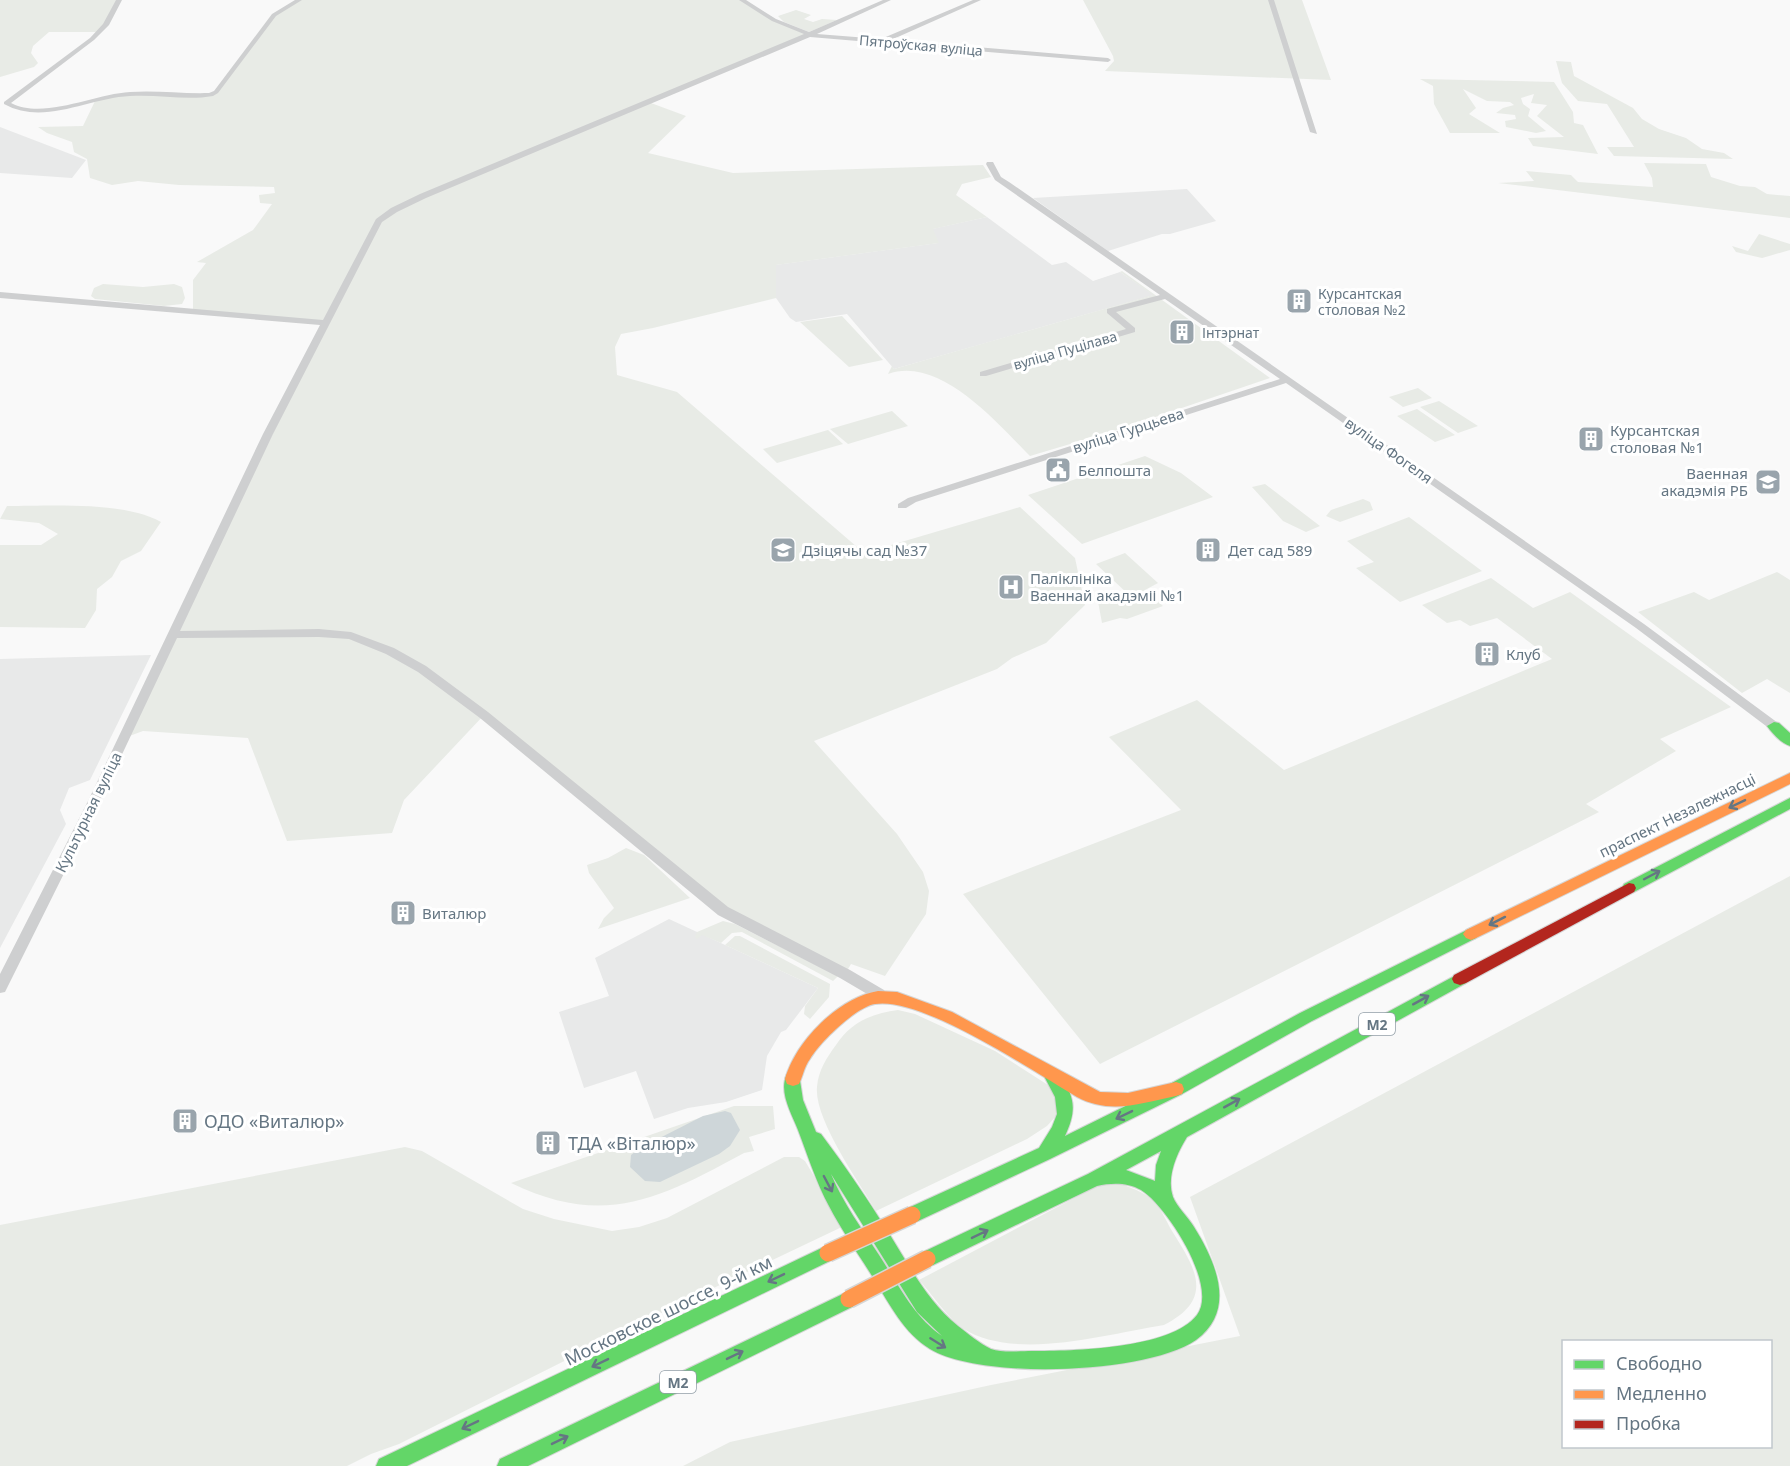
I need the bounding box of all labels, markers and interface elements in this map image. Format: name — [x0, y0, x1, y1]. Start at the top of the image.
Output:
street label: Пятроўская вуліца — [858, 30, 984, 60]
place label: Курсантская столовая №2 — [1318, 284, 1406, 319]
building icon: Курсантская столовая №2 — [1284, 286, 1314, 316]
building icon: Інтэрнат — [1167, 317, 1197, 347]
place label: Інтэрнат — [1202, 323, 1260, 342]
street label: вуліца Пуцілава — [1011, 326, 1119, 374]
street label: вуліца Гурцьева — [1070, 403, 1186, 457]
street label: вуліца Фогеля — [1341, 412, 1437, 488]
place label: Курсантская столовая №1 — [1610, 420, 1704, 457]
building icon: Курсантская столовая №1 — [1576, 424, 1606, 454]
public building icon: Белпошта — [1043, 455, 1073, 485]
place label: Белпошта — [1078, 460, 1151, 480]
place label: Ваенная акадэмія РБ — [1661, 463, 1748, 500]
school or university icon: Ваенная акадэмія РБ — [1753, 467, 1783, 497]
school or university icon: Дзіцячы сад №37 — [768, 535, 798, 565]
building icon: Дет сад 589 — [1193, 535, 1223, 565]
place label: Дзіцячы сад №37 — [802, 540, 927, 560]
place label: Дет сад 589 — [1228, 540, 1312, 560]
place label: Паліклініка Ваеннай акадэміі №1 — [1030, 568, 1184, 605]
hospital icon: Паліклініка Ваеннай акадэміі №1 — [996, 572, 1026, 602]
building icon: Клуб — [1472, 639, 1502, 669]
place label: Клуб — [1506, 644, 1541, 664]
street label: Культурная вуліца — [50, 749, 126, 875]
street label: праспект Незалежнасці — [1596, 768, 1758, 862]
one-way arrow — [1728, 799, 1746, 811]
one-way arrow — [1643, 869, 1660, 881]
building icon: Виталюр — [388, 898, 418, 928]
place label: Виталюр — [422, 903, 486, 923]
one-way arrow — [1488, 916, 1506, 927]
one-way arrow — [1412, 994, 1430, 1005]
road number: М2 — [1359, 1013, 1395, 1035]
one-way arrow — [1223, 1097, 1240, 1109]
building icon: ОДО «Виталюр» — [170, 1106, 200, 1136]
place label: ОДО «Виталюр» — [204, 1109, 345, 1133]
one-way arrow — [1115, 1110, 1133, 1121]
building icon: ТДА «Віталюр» — [533, 1128, 563, 1158]
place label: ТДА «Віталюр» — [568, 1131, 696, 1155]
one-way arrow — [823, 1175, 834, 1193]
one-way arrow — [970, 1227, 988, 1239]
street label: Московское шоссе, 9-й км — [560, 1249, 776, 1371]
one-way arrow — [767, 1273, 785, 1284]
one-way arrow — [929, 1337, 946, 1349]
legend — [1562, 1340, 1772, 1448]
one-way arrow — [726, 1348, 744, 1360]
text: Свободно — [1616, 1351, 1702, 1375]
one-way arrow — [591, 1357, 609, 1369]
road number: М2 — [660, 1371, 696, 1393]
text: Медленно — [1616, 1381, 1707, 1405]
text: Пробка — [1616, 1411, 1681, 1435]
one-way arrow — [461, 1420, 479, 1432]
one-way arrow — [550, 1434, 568, 1446]

